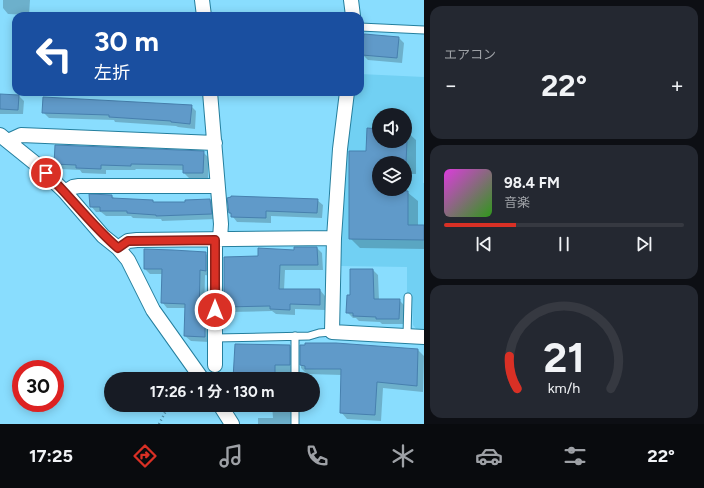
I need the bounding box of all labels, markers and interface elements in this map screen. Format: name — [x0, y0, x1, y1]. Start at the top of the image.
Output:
text: 30 m — [94, 24, 159, 58]
icon: left — [28, 28, 80, 80]
text: エアコン — [444, 47, 496, 62]
text: 左折 — [94, 62, 130, 84]
text: 22° — [541, 67, 587, 104]
text: − — [444, 72, 458, 99]
text: + — [670, 72, 684, 99]
map controls — [372, 108, 412, 196]
button: sound — [372, 108, 412, 148]
pin — [29, 156, 63, 190]
button: layers — [372, 156, 412, 196]
icon: arrive — [35, 162, 57, 184]
text: 98.4 FM — [504, 174, 560, 192]
text: 音楽 — [504, 195, 530, 210]
icon: previous — [473, 233, 495, 255]
icon: pause — [553, 233, 575, 255]
icon: next — [633, 233, 655, 255]
position arrow — [194, 289, 236, 331]
text: 21 — [543, 332, 585, 382]
speed limit sign: 30 — [12, 360, 64, 412]
text: km/h — [548, 379, 580, 397]
text: 17:26 · 1 分 · 130 m — [150, 383, 274, 401]
icon: directions — [131, 442, 159, 470]
icon: music — [217, 442, 245, 470]
icon: phone — [303, 442, 331, 470]
icon: climate — [389, 442, 417, 470]
icon: car — [475, 442, 503, 470]
icon: filters — [561, 442, 589, 470]
text: 17:25 — [29, 445, 73, 467]
text: 22° — [647, 445, 675, 467]

